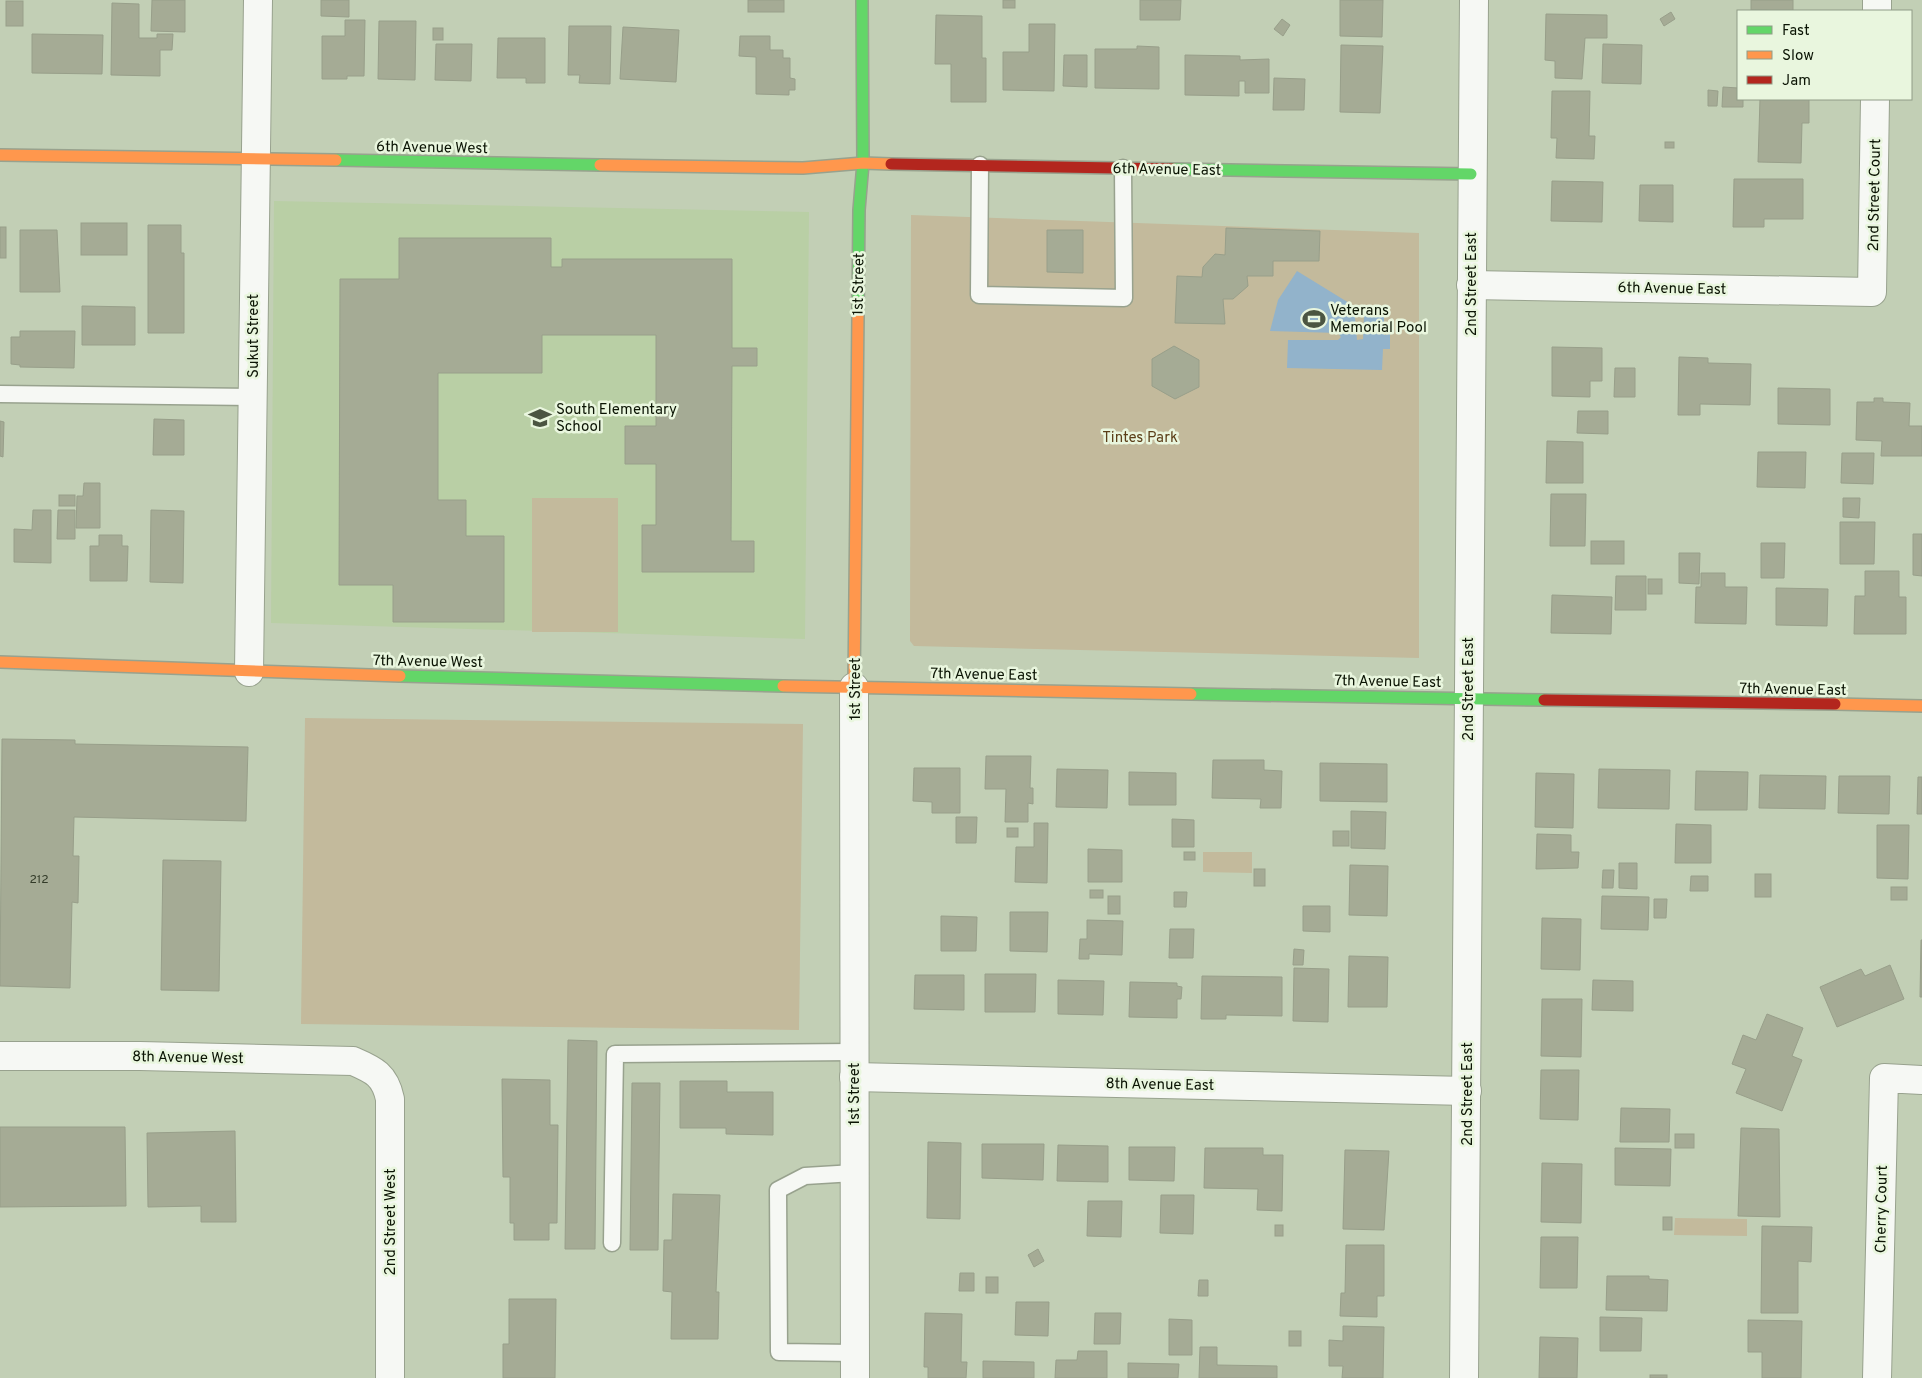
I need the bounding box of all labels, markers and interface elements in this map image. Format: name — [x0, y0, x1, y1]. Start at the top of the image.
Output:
legend — [1737, 10, 1912, 100]
text: Fast — [1782, 22, 1810, 41]
text: Slow — [1782, 47, 1814, 66]
text: Jam — [1782, 72, 1811, 91]
street label: 6th Avenue West — [376, 138, 488, 159]
street label: 2nd Street Court — [1865, 138, 1886, 252]
street label: 6th Avenue East — [1112, 160, 1221, 181]
street label: 2nd Street East — [1463, 232, 1482, 336]
street label: 1st Street — [849, 253, 870, 316]
street label: 6th Avenue East — [1617, 279, 1726, 300]
street label: Sukut Street — [245, 294, 264, 378]
place label: Veterans Memorial Pool — [1330, 302, 1427, 338]
sports icon: Veterans Memorial Pool — [1301, 306, 1327, 332]
place label: South Elementary School — [556, 401, 677, 437]
school or university icon: South Elementary School — [527, 405, 553, 431]
park label: Tintes Park — [1102, 429, 1178, 448]
street label: 2nd Street East — [1460, 637, 1479, 741]
street label: 7th Avenue West — [373, 652, 483, 673]
street label: 1st Street — [847, 658, 866, 720]
street label: 7th Avenue East — [930, 665, 1038, 686]
street label: 7th Avenue East — [1334, 672, 1442, 693]
street label: 7th Avenue East — [1739, 680, 1847, 701]
house number: 212 — [29, 872, 49, 888]
street label: 2nd Street East — [1459, 1042, 1478, 1146]
street label: 8th Avenue West — [132, 1048, 244, 1069]
street label: 1st Street — [846, 1063, 865, 1125]
street label: 8th Avenue East — [1105, 1075, 1214, 1096]
street label: Cherry Court — [1872, 1165, 1893, 1253]
street label: 2nd Street West — [382, 1168, 401, 1276]

